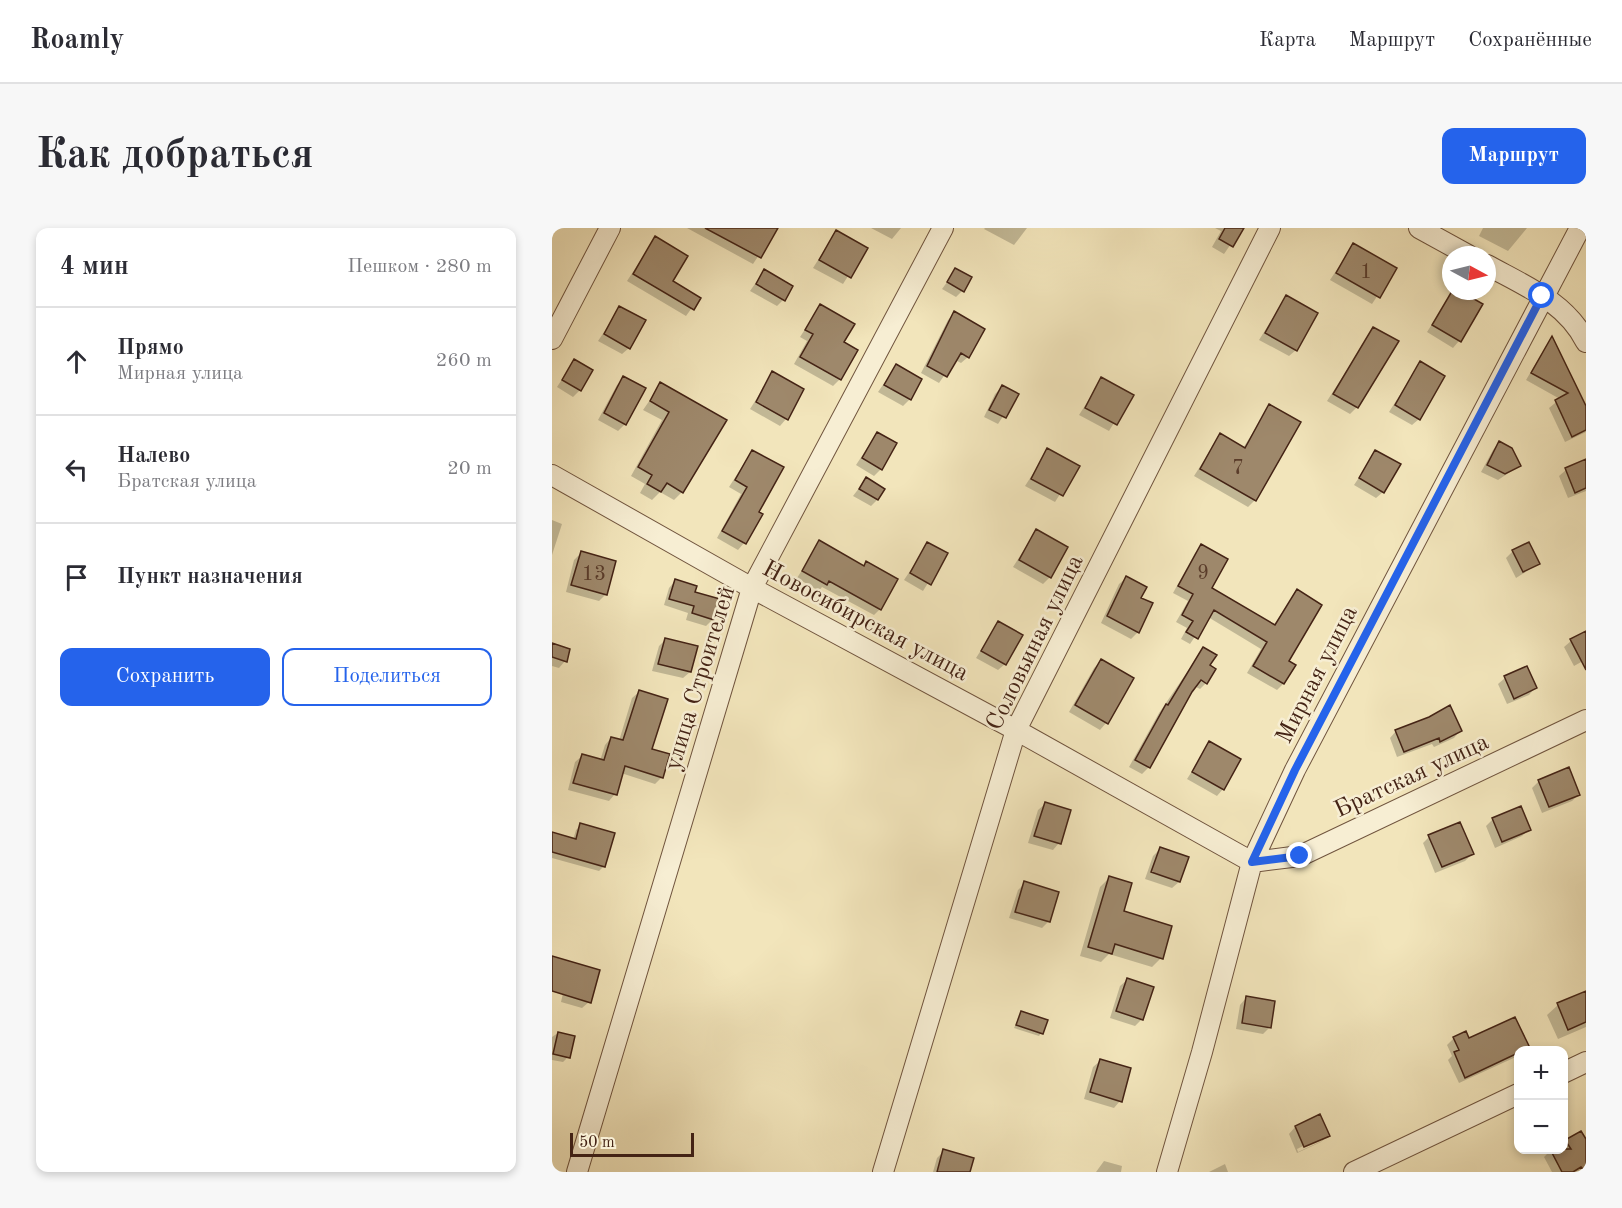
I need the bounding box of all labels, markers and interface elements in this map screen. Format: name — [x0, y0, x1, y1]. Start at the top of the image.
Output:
text: Roamly — [30, 27, 124, 55]
text: Карта — [1259, 30, 1316, 51]
text: Маршрут — [1349, 30, 1435, 51]
text: Сохранённые — [1468, 30, 1592, 51]
button: Маршрут — [1442, 128, 1586, 184]
text: Как добраться — [36, 135, 313, 177]
north arrow — [1442, 246, 1496, 300]
text: 4 мин — [60, 254, 129, 280]
text: Пешком · 280 m — [347, 257, 492, 277]
house number: 1 — [1360, 262, 1372, 283]
route start — [1528, 282, 1554, 308]
text: Прямо — [117, 337, 184, 359]
icon: ahead — [60, 345, 93, 378]
text: 260 m — [436, 351, 492, 371]
text: Мирная улица — [117, 364, 243, 384]
text: Налево — [117, 445, 190, 467]
icon: left — [60, 453, 93, 486]
house number: 7 — [1232, 458, 1244, 479]
text: 20 m — [447, 459, 492, 479]
text: Братская улица — [117, 472, 257, 492]
street label: Соловьиная улица — [983, 551, 1089, 734]
street label: Новосибирская улица — [758, 557, 972, 686]
icon: arrive — [60, 561, 93, 594]
house number: 9 — [1197, 563, 1209, 584]
house number: 13 — [582, 564, 606, 585]
text: Пункт назначения — [117, 566, 303, 588]
street label: улица Строителей — [661, 584, 740, 774]
street label: Мирная улица — [1273, 602, 1363, 748]
button: Сохранить — [60, 648, 270, 706]
button: Поделиться — [282, 648, 492, 706]
street label: Братская улица — [1331, 730, 1493, 823]
route end — [1286, 842, 1312, 868]
map controls — [1514, 1046, 1568, 1154]
button: + — [1514, 1046, 1568, 1100]
button: − — [1514, 1100, 1568, 1154]
scale bar — [570, 1130, 694, 1158]
text: 50 m — [579, 1135, 615, 1151]

